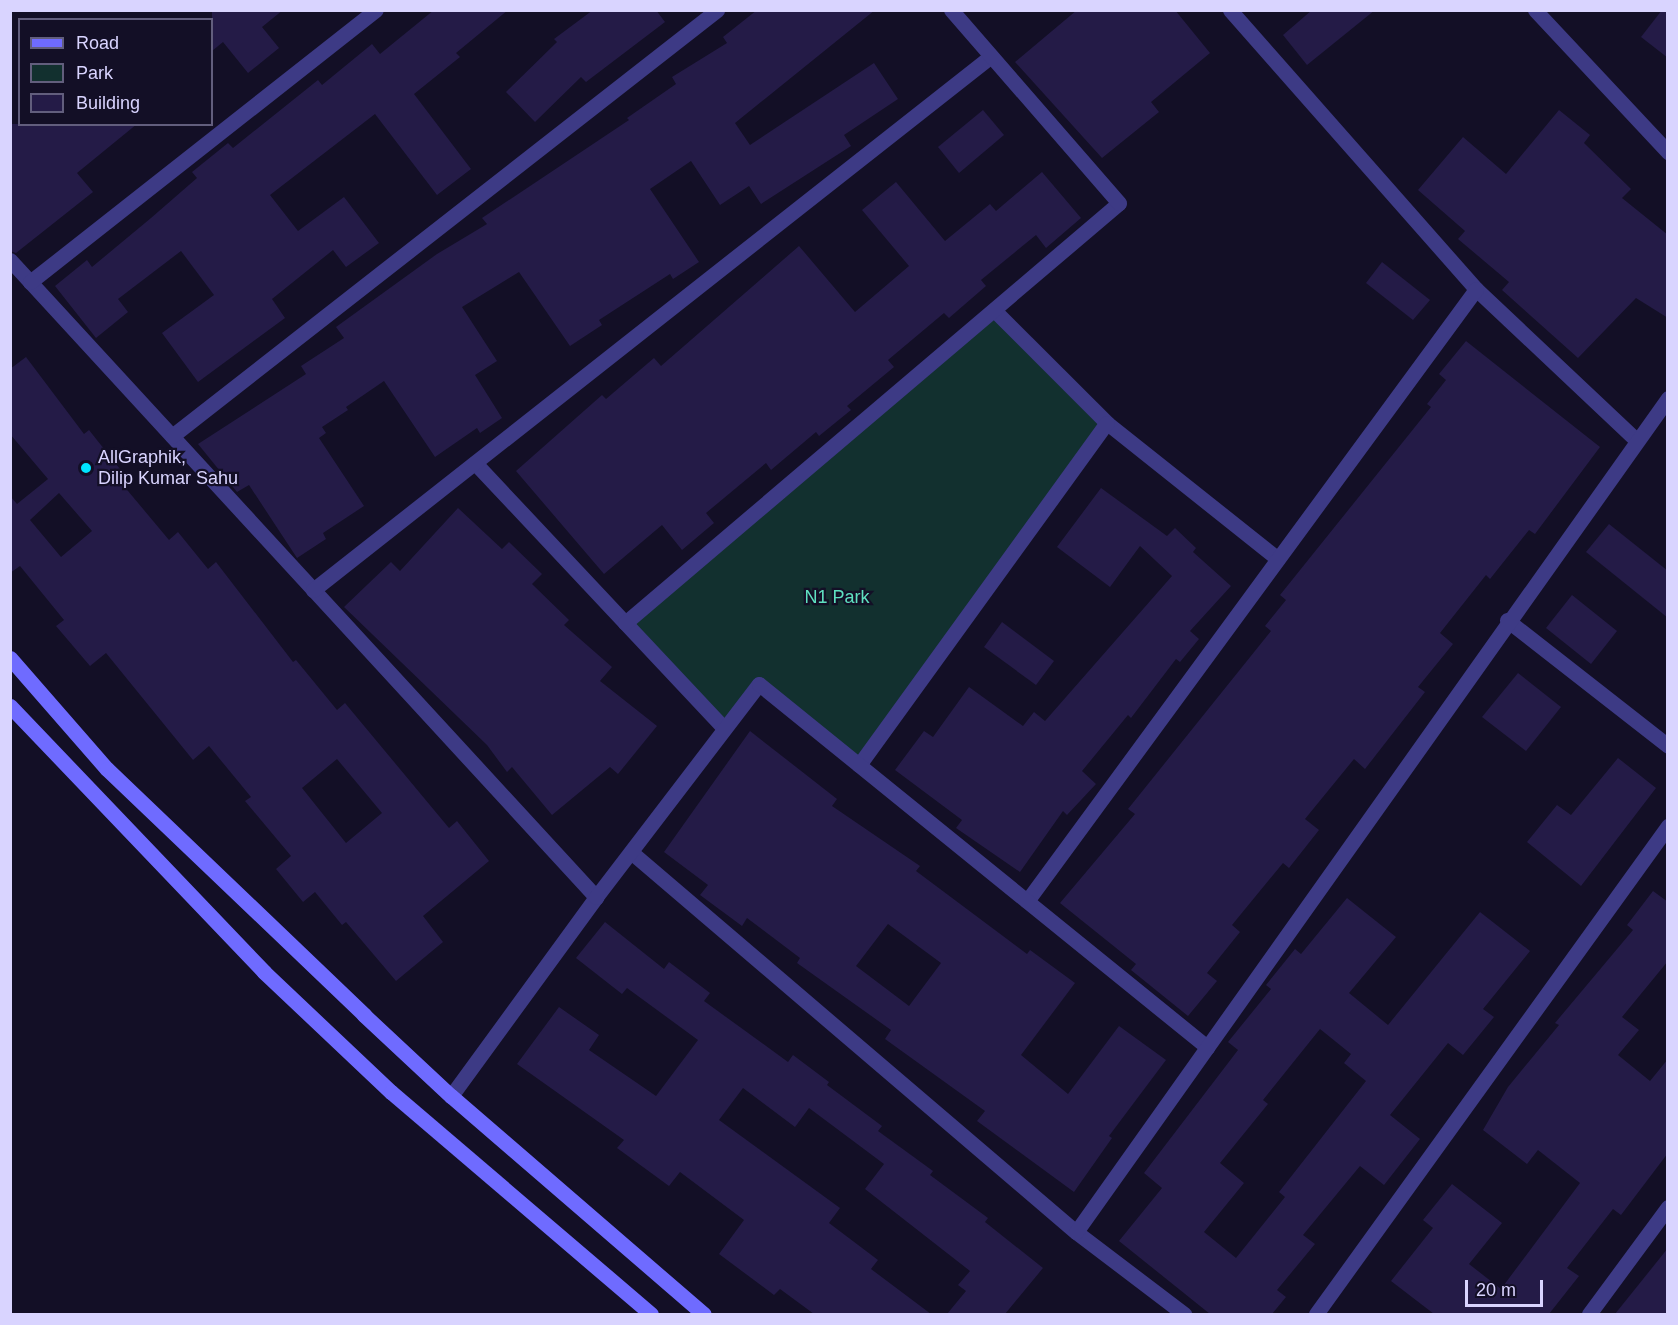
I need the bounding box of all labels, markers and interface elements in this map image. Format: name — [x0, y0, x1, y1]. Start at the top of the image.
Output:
legend — [18, 18, 213, 126]
text: Road — [76, 33, 119, 53]
text: Park — [76, 63, 113, 83]
text: Building — [76, 93, 140, 113]
place label: AllGraphik, Dilip Kumar Sahu — [98, 447, 238, 490]
marker: AllGraphik, Dilip Kumar Sahu — [79, 461, 93, 475]
park label: N1 Park — [804, 586, 870, 608]
scale bar — [1468, 1268, 1546, 1306]
text: 20 m — [1476, 1280, 1516, 1300]

